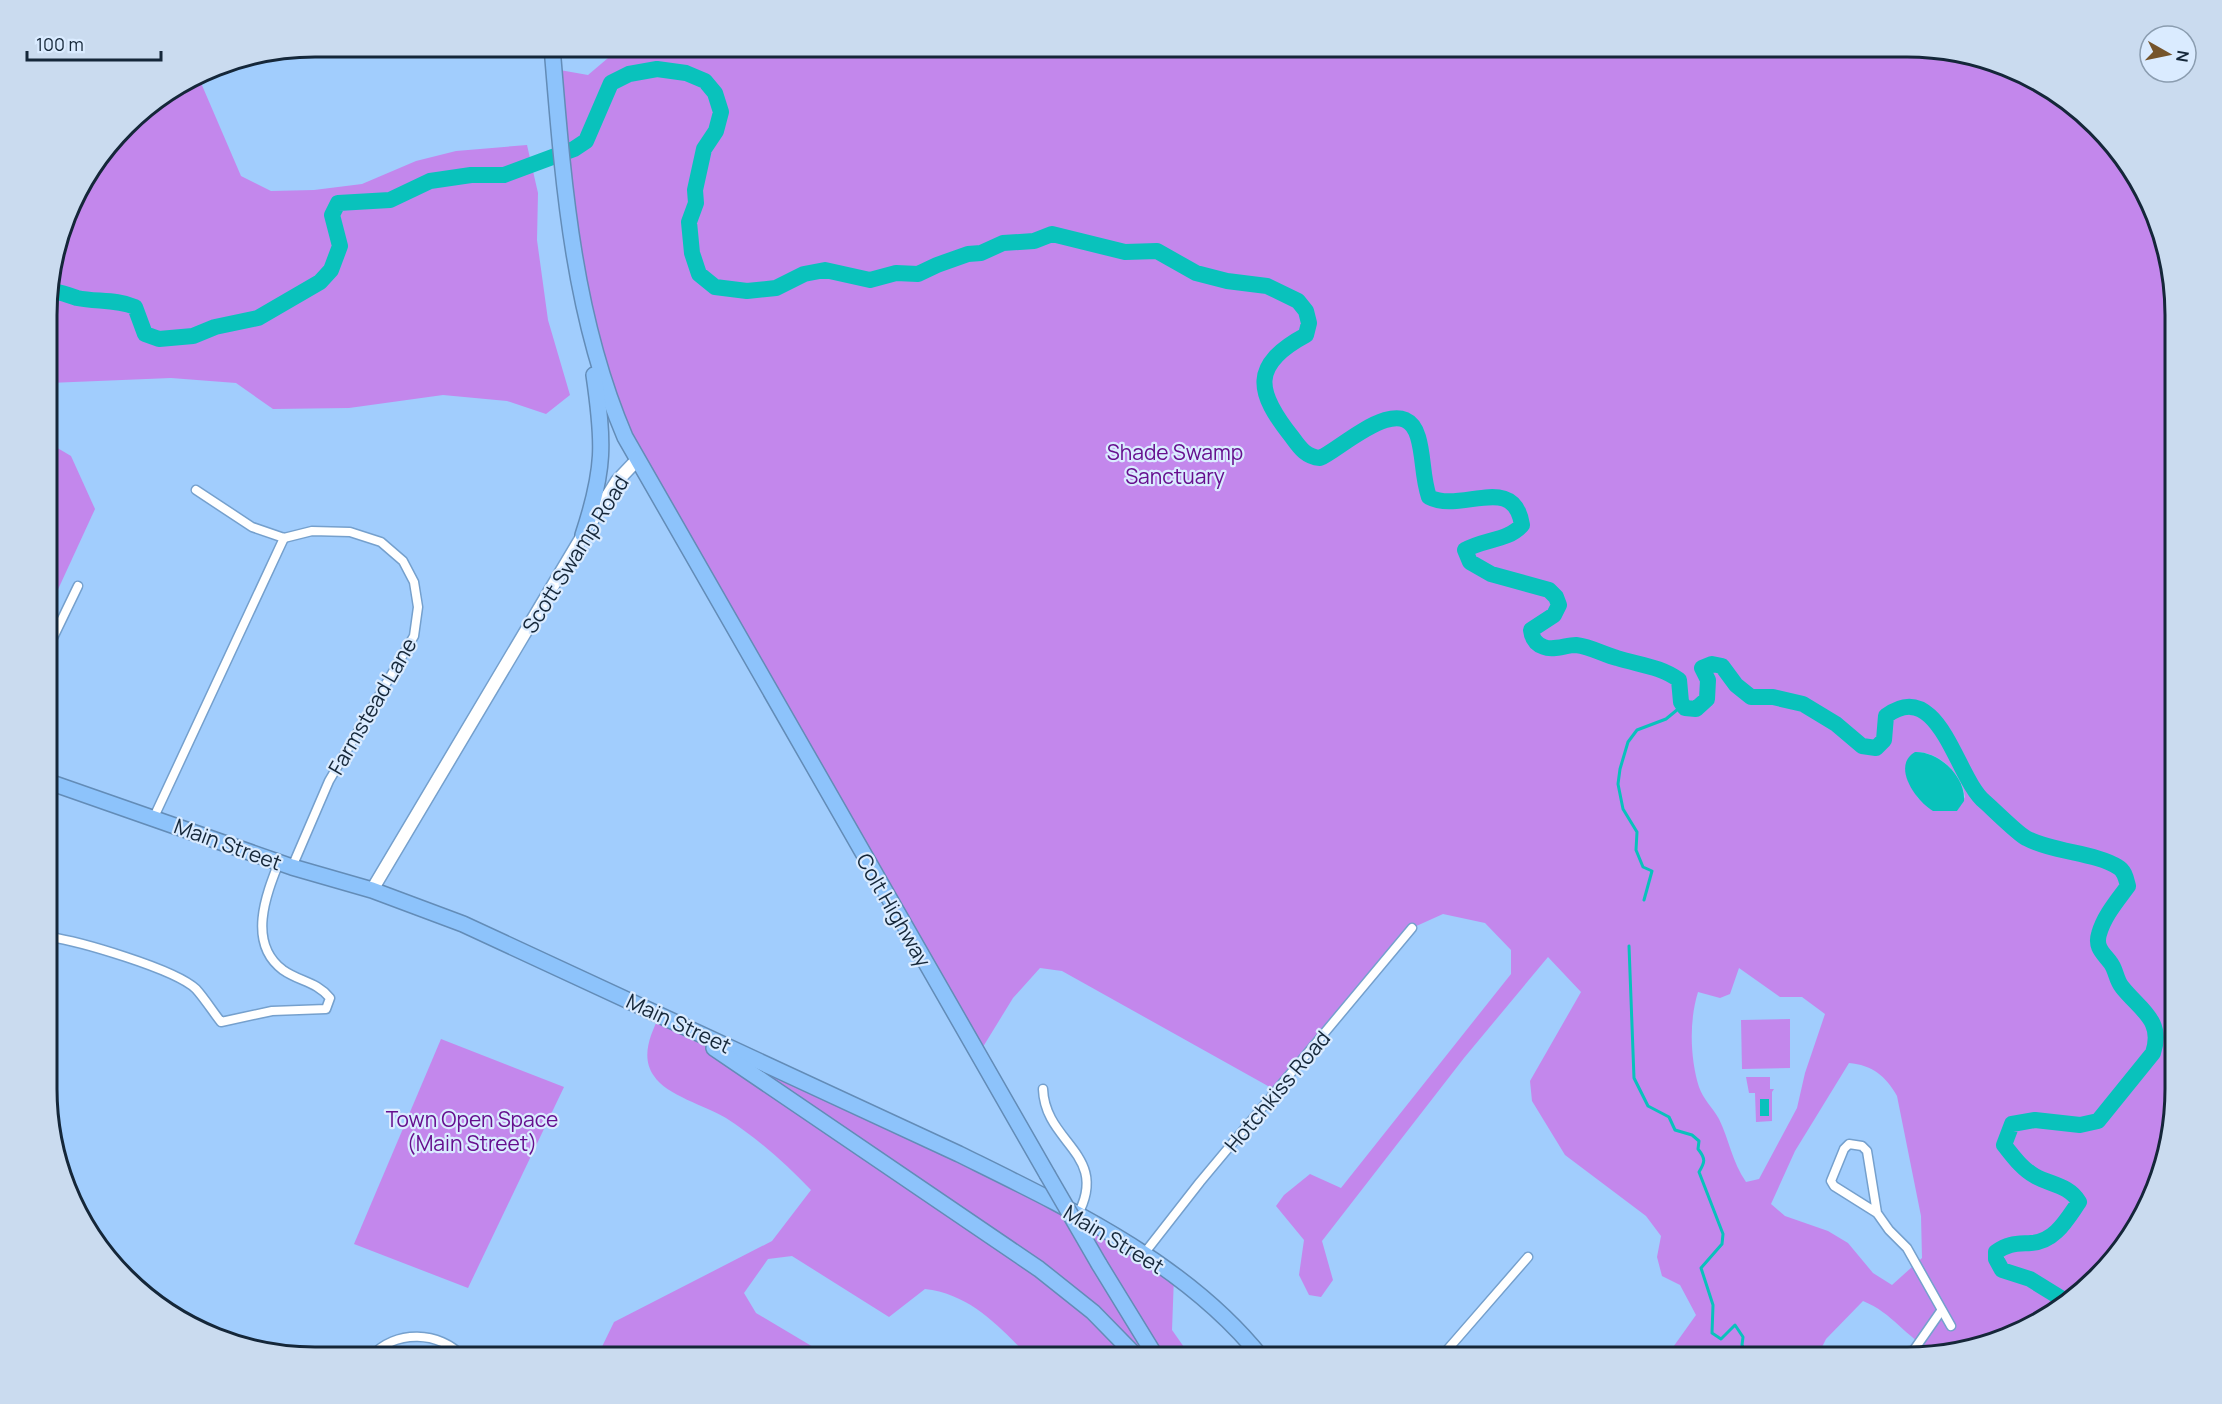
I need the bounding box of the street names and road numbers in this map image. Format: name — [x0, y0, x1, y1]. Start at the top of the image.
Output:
street label: Scott Swamp Road — [515, 470, 635, 638]
street label: Farmstead Lane — [321, 632, 423, 780]
street label: Main Street — [170, 812, 286, 876]
street label: Colt Highway — [850, 848, 938, 972]
street label: Main Street — [622, 987, 736, 1059]
street label: Hotchkiss Road — [1218, 1024, 1336, 1158]
street label: Main Street — [1059, 1198, 1169, 1280]

